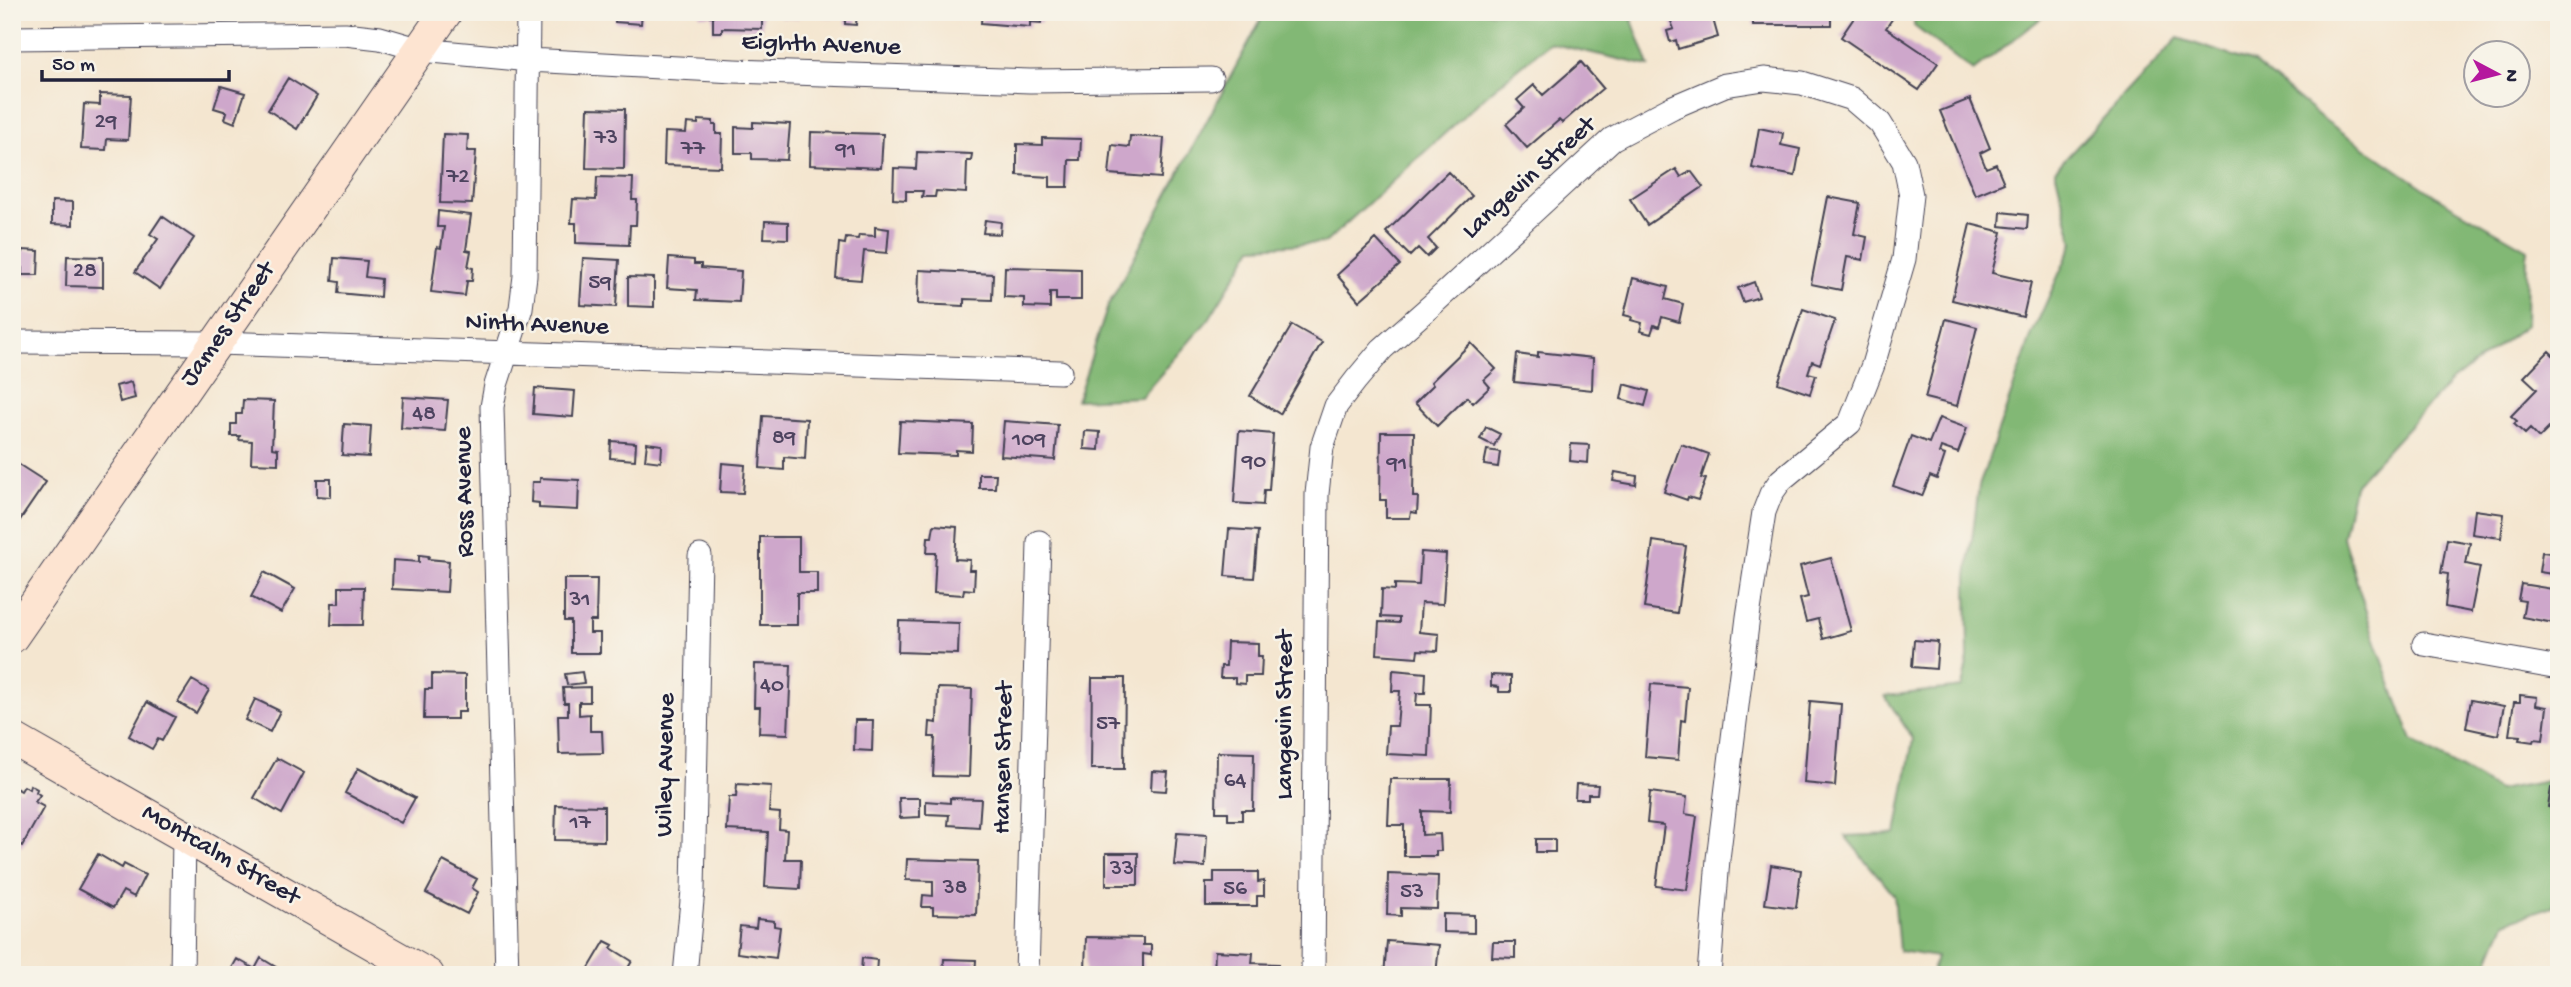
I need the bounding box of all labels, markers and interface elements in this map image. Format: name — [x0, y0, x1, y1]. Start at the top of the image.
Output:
street label: Eighth Avenue — [741, 28, 902, 64]
scale bar — [42, 38, 229, 82]
north arrow — [2462, 38, 2532, 108]
text: 50 m — [52, 54, 95, 79]
text: N — [2498, 68, 2523, 83]
house number: 29 — [95, 109, 118, 136]
street label: Langevin Street — [1457, 109, 1605, 247]
house number: 73 — [593, 125, 618, 152]
house number: 77 — [680, 136, 706, 163]
house number: 91 — [835, 137, 856, 164]
house number: 72 — [445, 164, 470, 191]
street label: James Street — [175, 255, 285, 393]
house number: 28 — [73, 258, 97, 285]
house number: 59 — [588, 270, 612, 297]
street label: Ninth Avenue — [465, 308, 610, 344]
house number: 48 — [412, 401, 436, 428]
house number: 89 — [772, 425, 797, 452]
street label: Ross Avenue — [449, 426, 483, 558]
house number: 109 — [1011, 427, 1046, 454]
house number: 90 — [1241, 449, 1266, 476]
house number: 91 — [1386, 451, 1407, 478]
house number: 31 — [568, 587, 591, 614]
street label: Langevin Street — [1271, 628, 1302, 800]
house number: 40 — [760, 673, 784, 700]
street label: Hansen Street — [988, 679, 1022, 834]
street label: Wiley Avenue — [650, 692, 684, 837]
house number: 57 — [1096, 711, 1121, 738]
house number: 64 — [1224, 768, 1246, 795]
street label: Montcalm Street — [135, 798, 307, 915]
house number: 17 — [568, 810, 592, 837]
house number: 33 — [1109, 856, 1134, 883]
house number: 38 — [942, 875, 967, 902]
house number: 56 — [1223, 876, 1247, 903]
house number: 53 — [1400, 879, 1424, 906]

